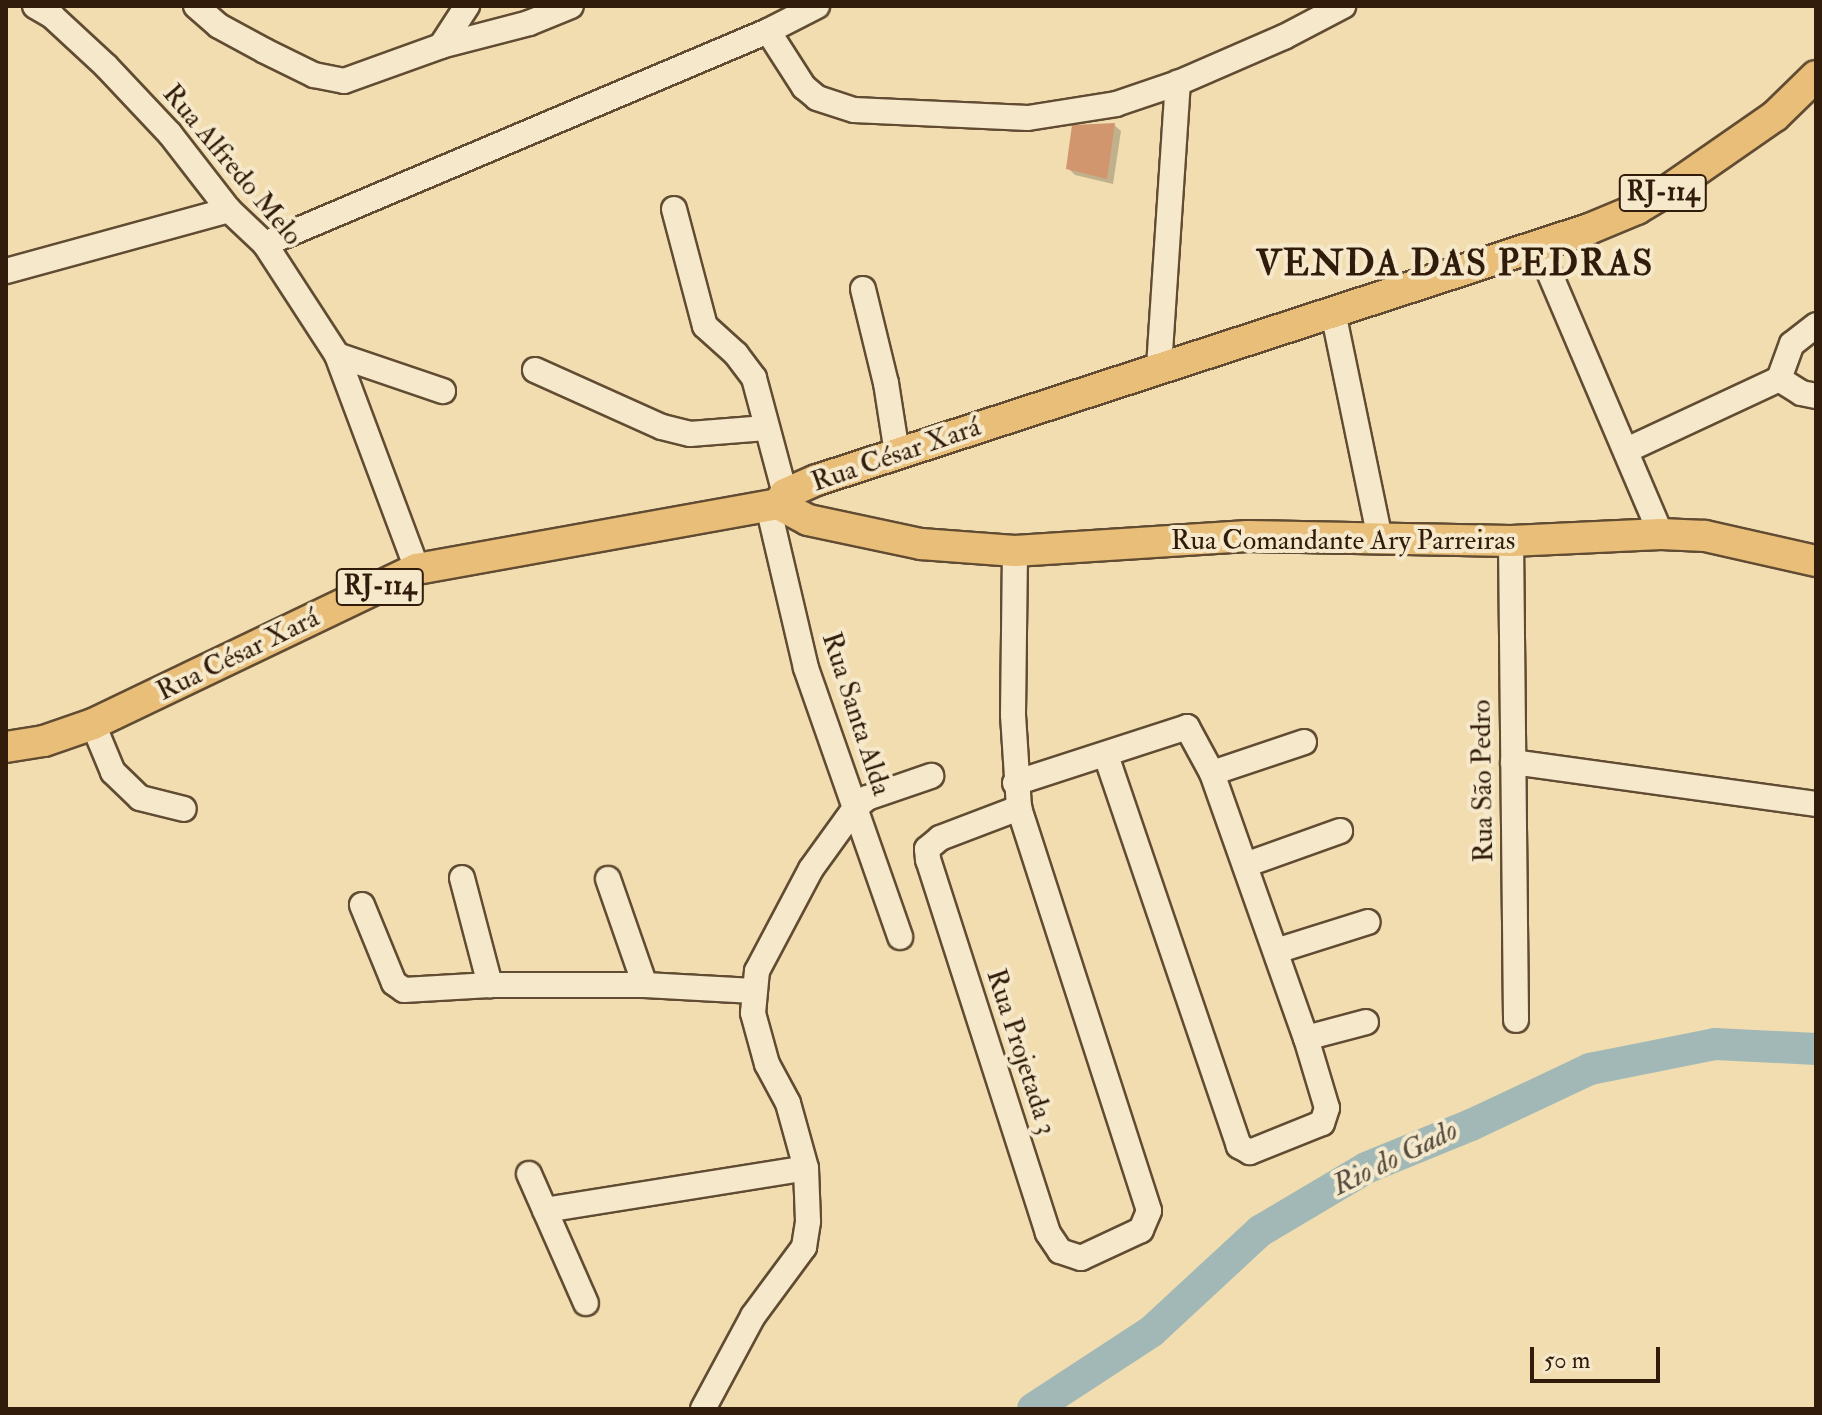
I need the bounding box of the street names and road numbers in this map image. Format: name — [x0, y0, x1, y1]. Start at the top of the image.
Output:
street label: Rua Alfredo Melo — [155, 78, 309, 252]
road number: RJ-114 — [1617, 171, 1709, 215]
street label: Rua César Xará — [807, 410, 985, 500]
street label: Rua Comandante Ary Parreiras — [1171, 524, 1515, 558]
road number: RJ-114 — [334, 565, 426, 609]
street label: Rua César Xará — [151, 601, 325, 709]
street label: Rua Santa Alda — [814, 628, 898, 800]
street label: Rua São Pedro — [1465, 699, 1501, 863]
street label: Rua Projetada 3 — [978, 965, 1064, 1139]

